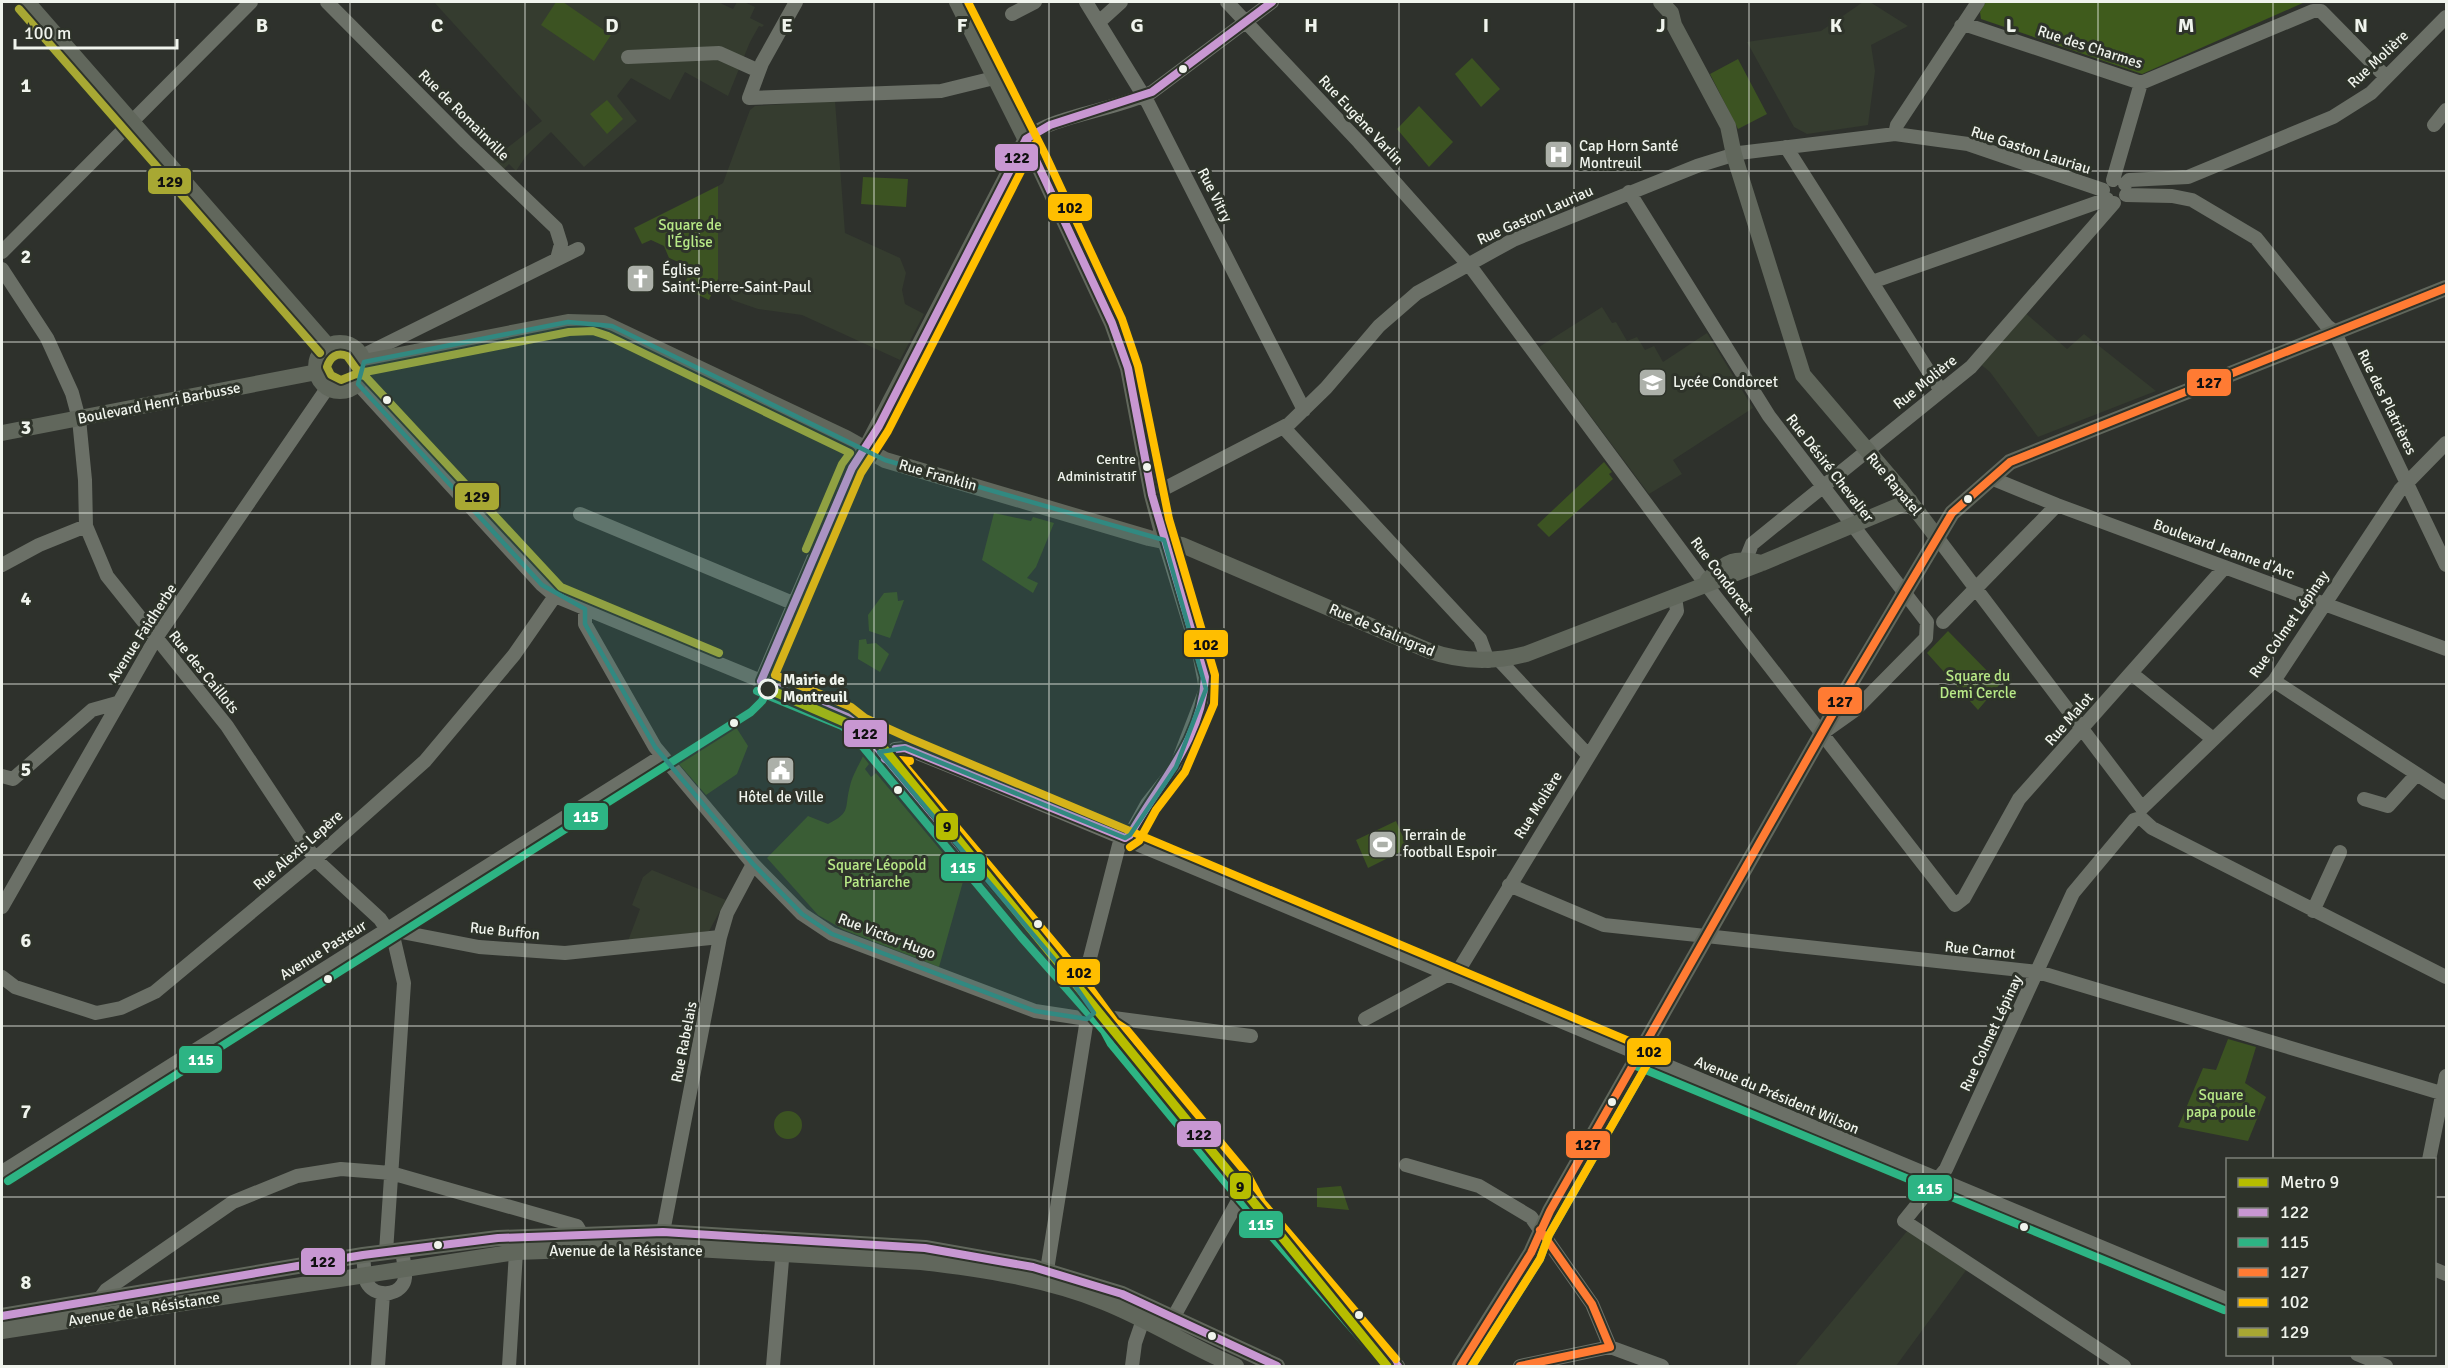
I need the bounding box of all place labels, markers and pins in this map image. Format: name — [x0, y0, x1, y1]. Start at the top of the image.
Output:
unlabelled marker — [1177, 63, 1189, 75]
place label: Cap Horn Santé Montreuil — [1579, 137, 1678, 172]
hospital icon: Cap Horn Santé Montreuil — [1542, 139, 1574, 171]
place label: Église Saint-Pierre-Saint-Paul — [662, 260, 811, 296]
church icon: Église Saint-Pierre-Saint-Paul — [625, 263, 657, 295]
school or university icon: Lycée Condorcet — [1636, 366, 1668, 398]
place label: Lycée Condorcet — [1673, 373, 1778, 391]
unlabelled marker — [381, 394, 393, 406]
place label: Centre Administratif — [1057, 451, 1137, 485]
marker: Centre Administratif — [1141, 461, 1153, 473]
unlabelled marker — [1962, 493, 1974, 505]
place label: Mairie de Montreuil — [783, 671, 848, 706]
marker: Mairie de Montreuil — [758, 679, 778, 699]
unlabelled marker — [728, 717, 740, 729]
public building icon: Hôtel de Ville — [765, 754, 797, 786]
unlabelled marker — [892, 784, 904, 796]
place label: Hôtel de Ville — [738, 788, 824, 806]
place label: Terrain de football Espoir — [1403, 826, 1497, 861]
sports icon: Terrain de football Espoir — [1366, 828, 1398, 860]
unlabelled marker — [1032, 918, 1044, 930]
unlabelled marker — [322, 973, 334, 985]
unlabelled marker — [1606, 1096, 1618, 1108]
unlabelled marker — [2018, 1221, 2030, 1233]
unlabelled marker — [432, 1239, 444, 1251]
unlabelled marker — [1353, 1309, 1365, 1321]
unlabelled marker — [1206, 1330, 1218, 1342]

